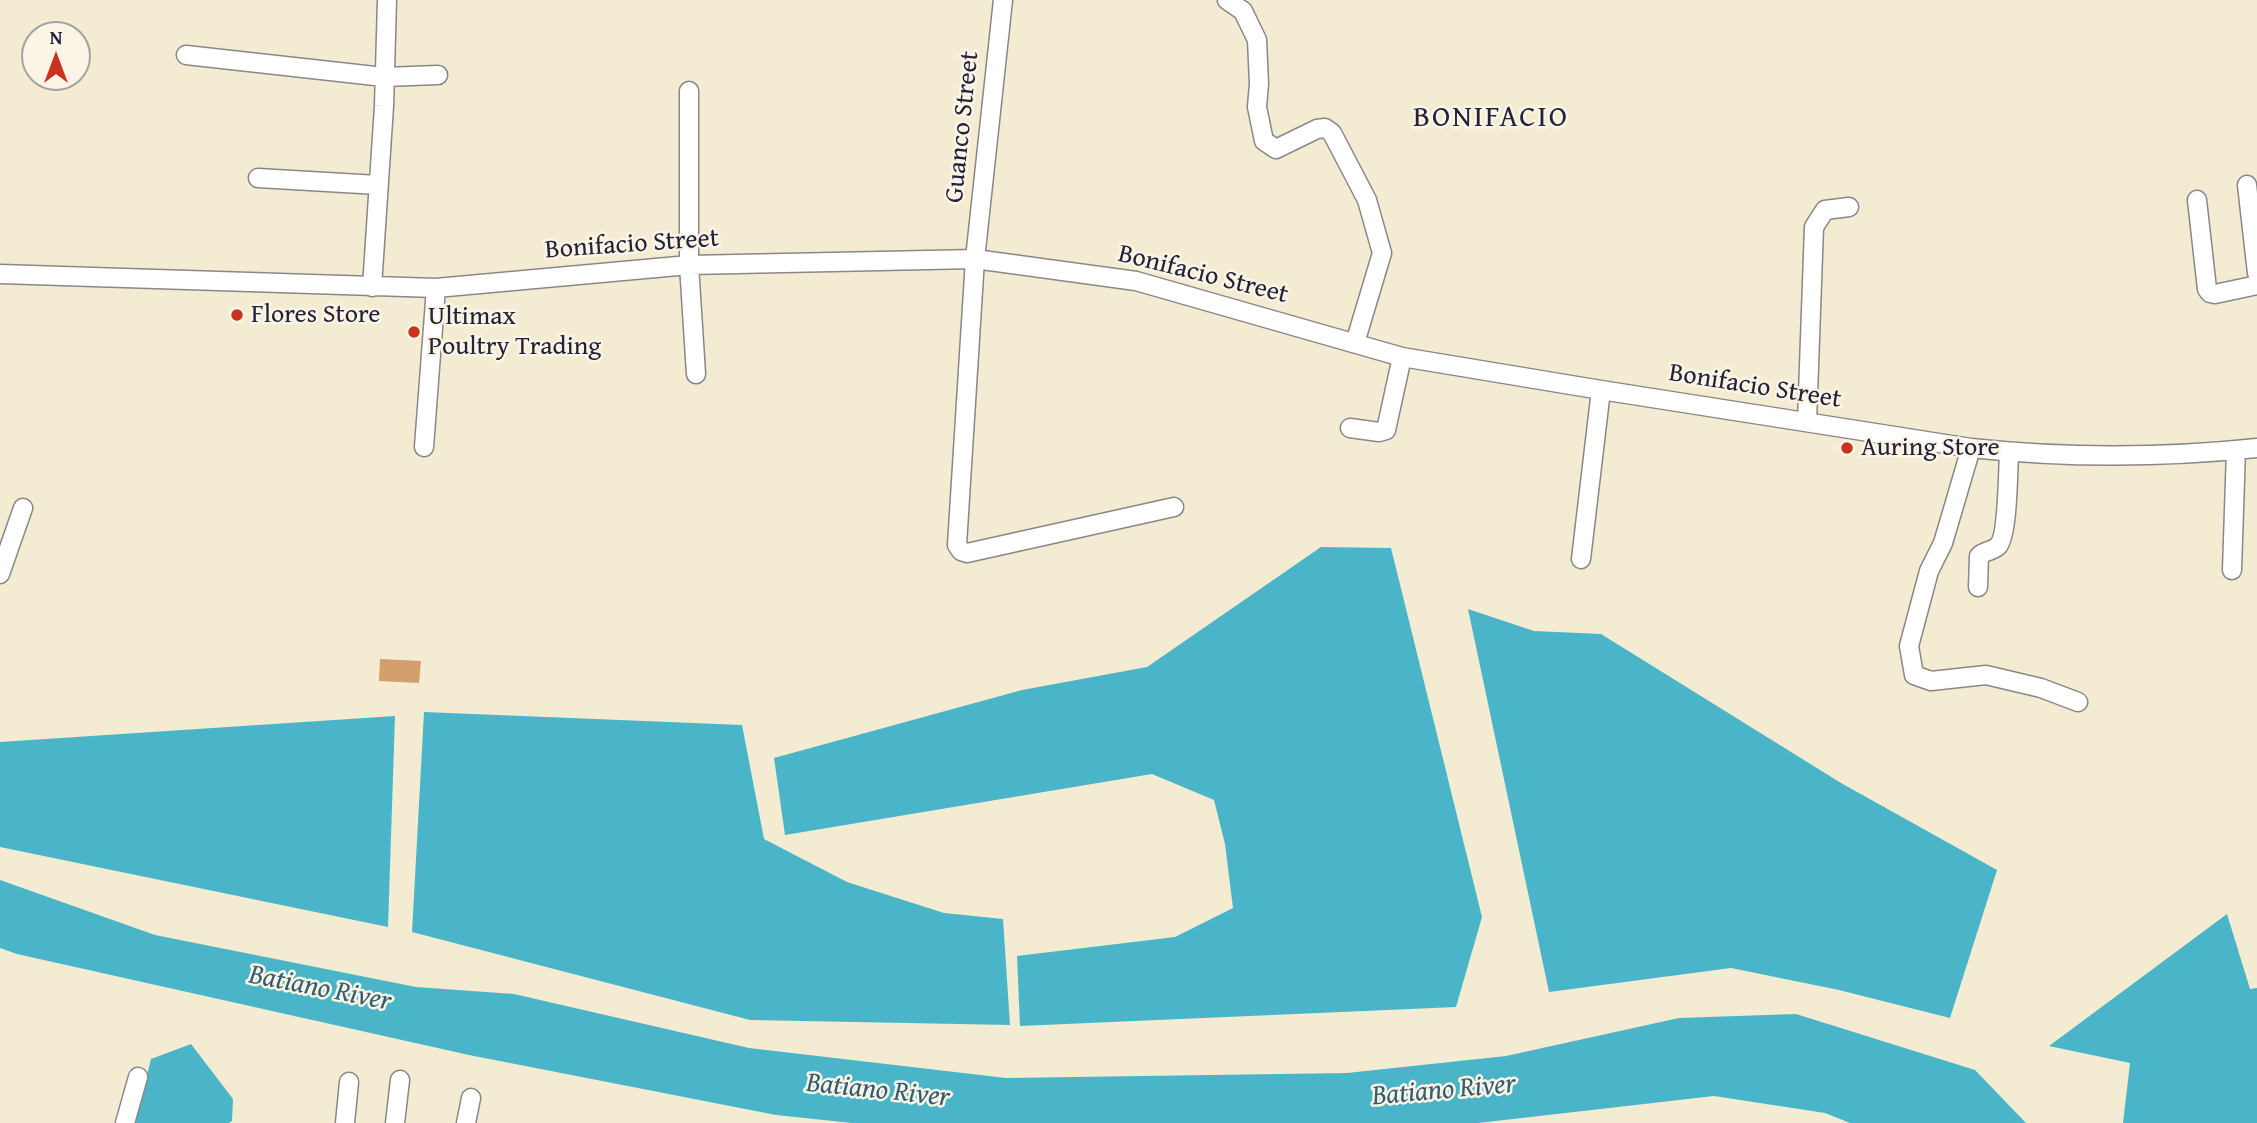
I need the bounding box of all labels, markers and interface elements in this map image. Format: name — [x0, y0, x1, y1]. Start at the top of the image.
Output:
north arrow — [21, 21, 91, 91]
text: N — [50, 23, 62, 51]
street label: Guanco Street — [940, 50, 986, 204]
district label: BONIFACIO — [1414, 100, 1568, 136]
street label: Bonifacio Street — [544, 223, 720, 267]
street label: Bonifacio Street — [1115, 239, 1291, 311]
place label: Flores Store — [251, 299, 380, 331]
place label: Ultimax Poultry Trading — [428, 301, 601, 362]
marker: Flores Store — [229, 307, 245, 323]
marker: Ultimax Poultry Trading — [406, 324, 422, 340]
street label: Bonifacio Street — [1667, 358, 1843, 416]
place label: Auring Store — [1861, 432, 2000, 464]
marker: Auring Store — [1839, 440, 1855, 456]
water label: Batiano River — [246, 959, 394, 1019]
water label: Batiano River — [805, 1067, 951, 1115]
water label: Batiano River — [1371, 1068, 1517, 1114]

